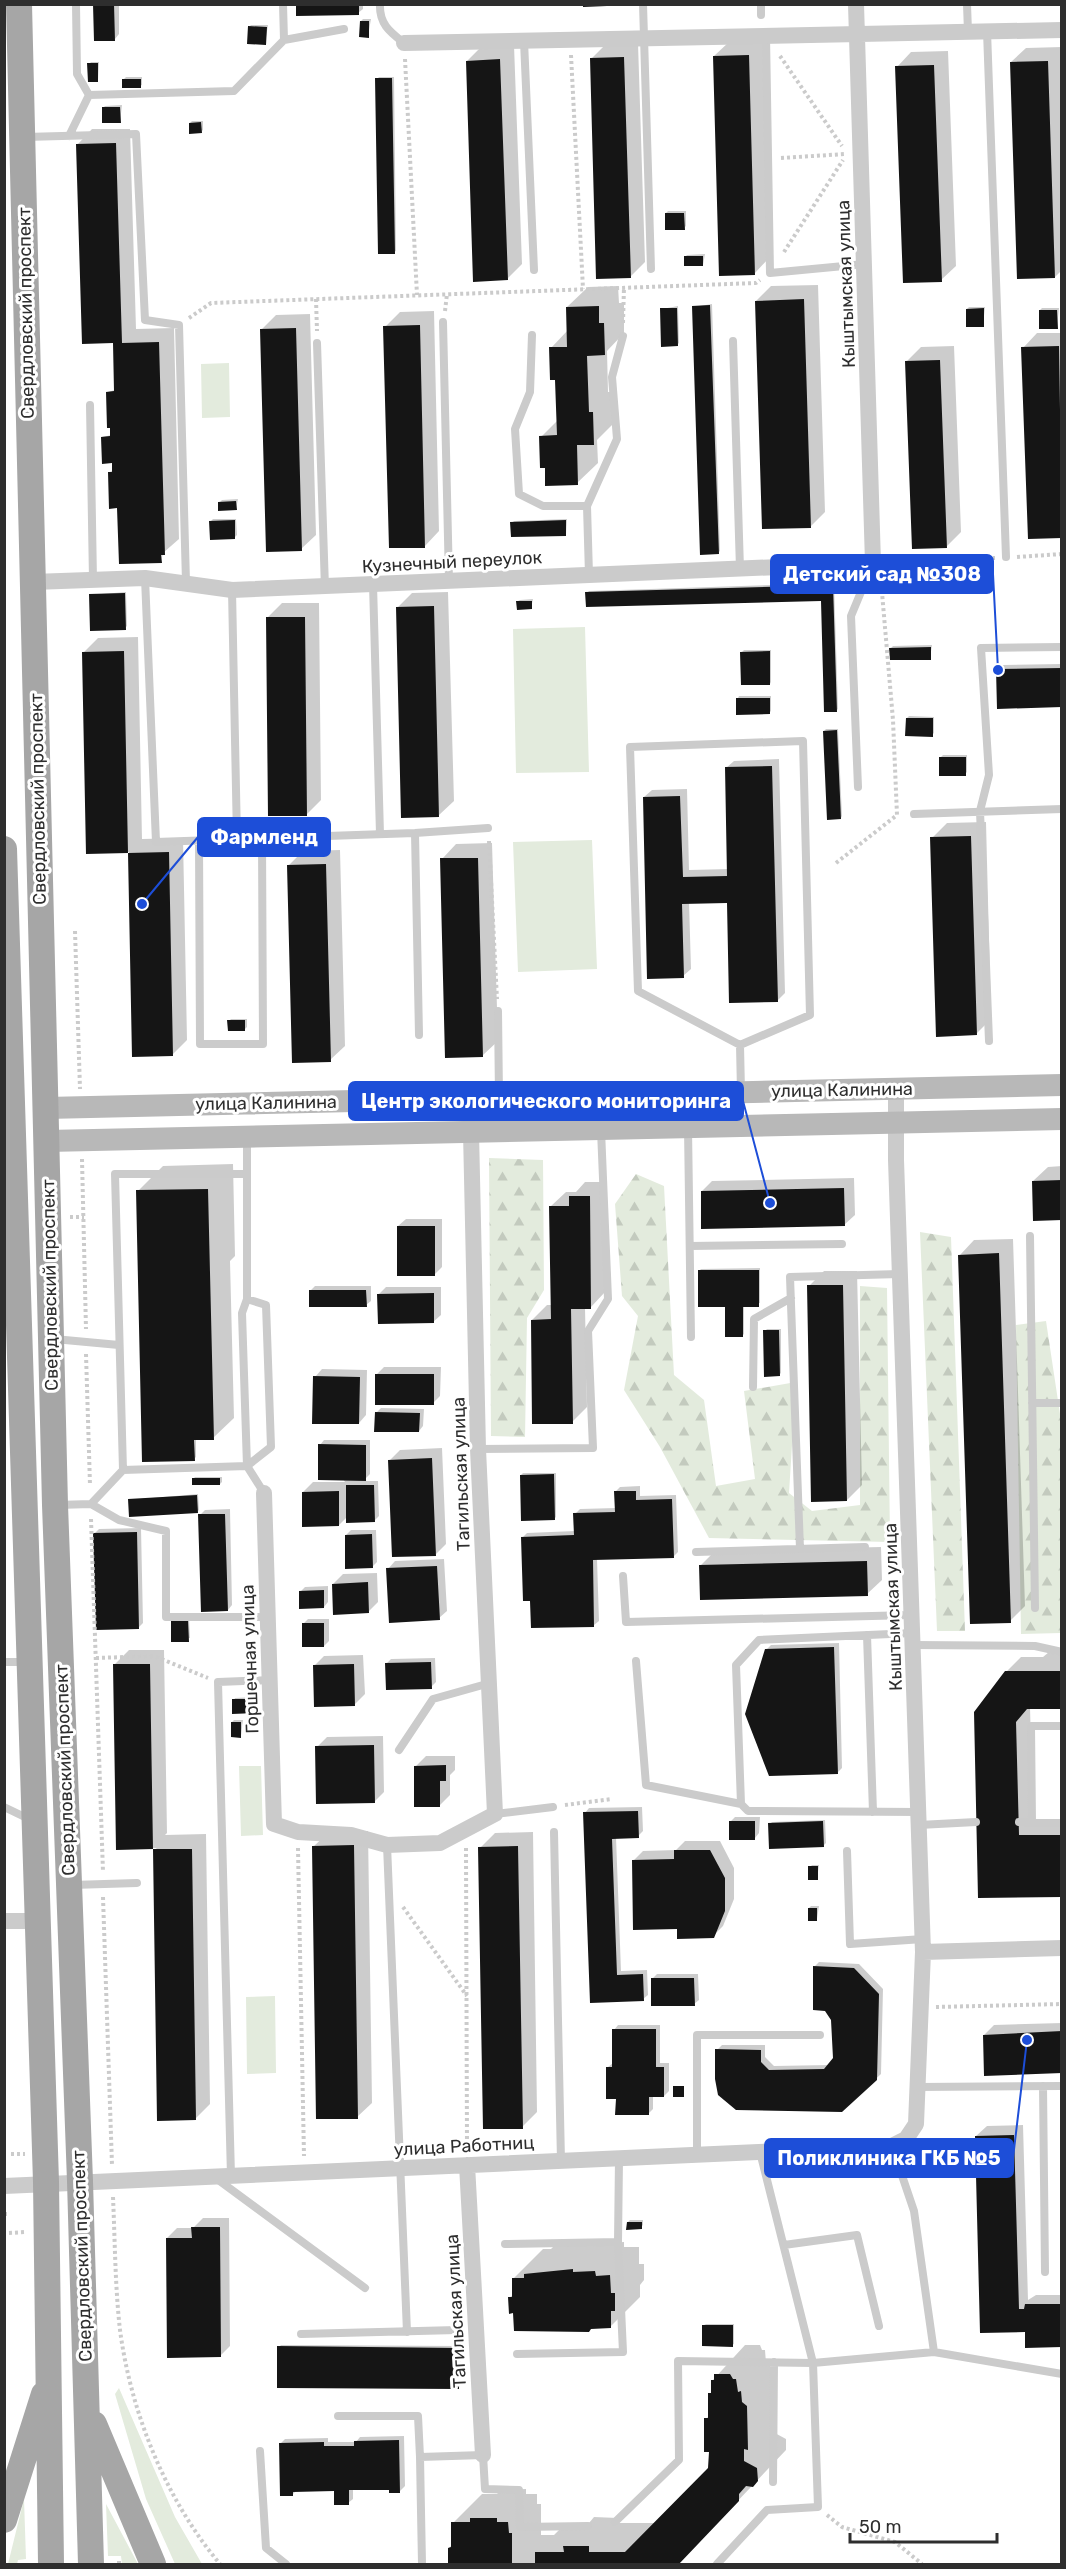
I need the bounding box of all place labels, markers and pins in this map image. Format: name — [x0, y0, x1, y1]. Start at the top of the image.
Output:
callout: Детский сад №308 — [771, 555, 993, 593]
callout: Фармленд — [198, 818, 330, 856]
callout: Центр экологического мониторинга — [349, 1082, 743, 1120]
callout: Поликлиника ГКБ №5 — [765, 2139, 1013, 2177]

